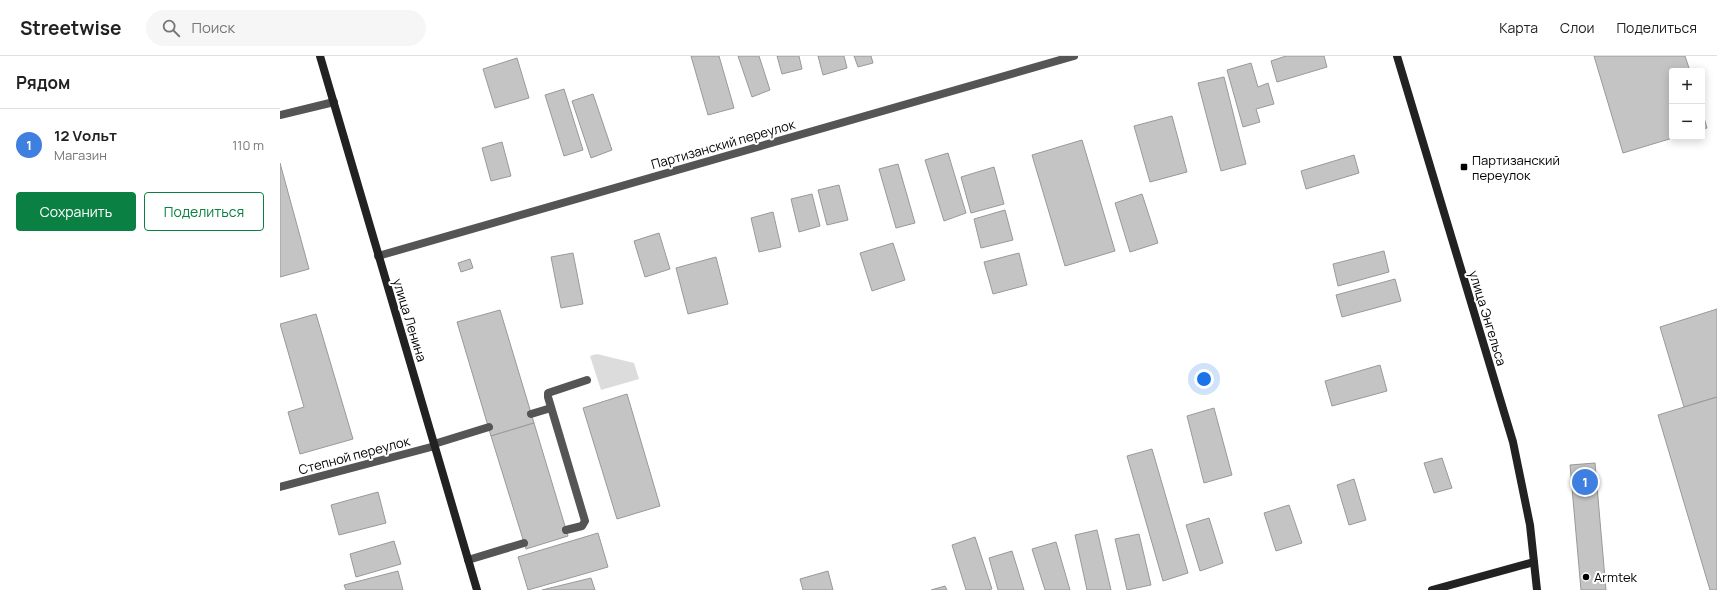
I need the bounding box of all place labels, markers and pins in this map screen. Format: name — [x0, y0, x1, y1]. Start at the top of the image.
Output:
place label: Партизанский переулок — [1472, 151, 1560, 184]
marker: Партизанский переулок — [1459, 162, 1469, 172]
pin: 1 — [1572, 467, 1598, 497]
place label: Armtek — [1594, 568, 1637, 586]
marker: Armtek — [1581, 572, 1591, 582]

